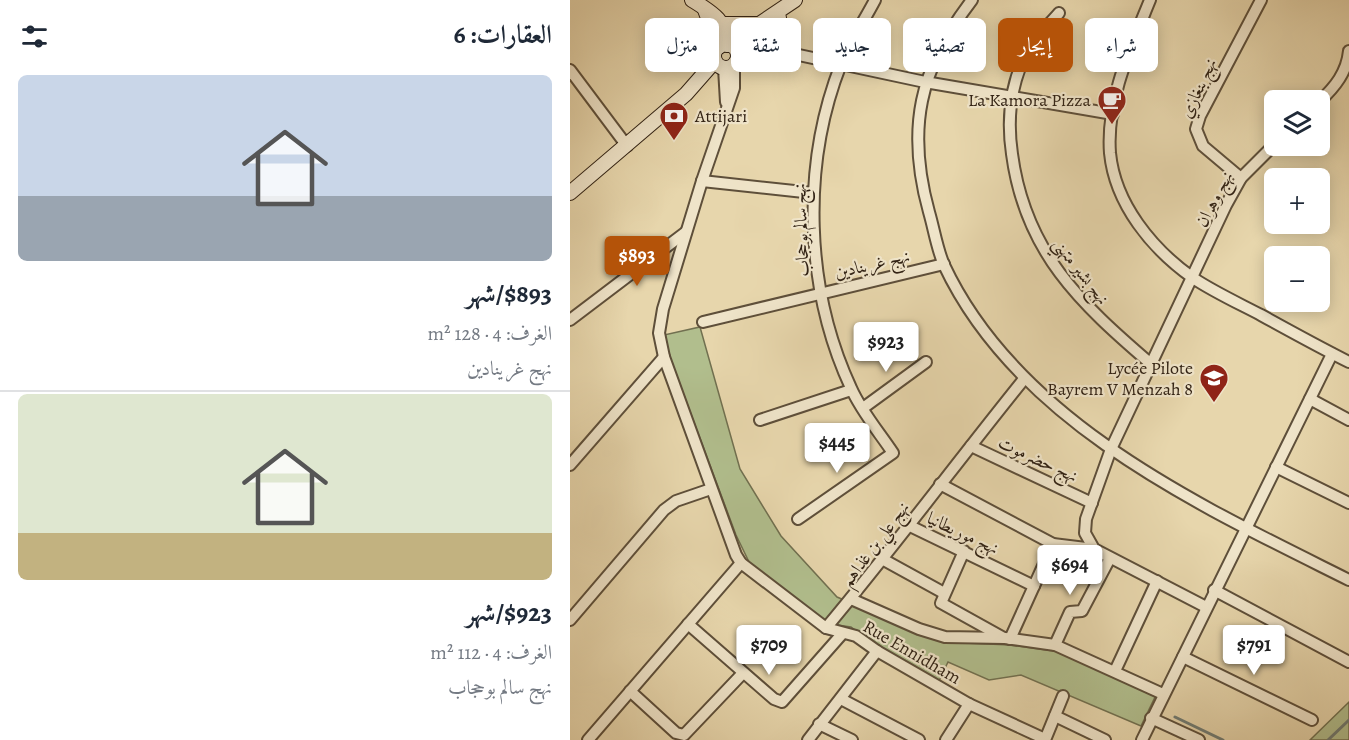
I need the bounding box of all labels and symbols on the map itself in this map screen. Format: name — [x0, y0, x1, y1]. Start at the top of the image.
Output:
street label: نهج بنغازي — [1174, 54, 1226, 124]
cafe icon: La Kamora Pizza — [1096, 84, 1128, 126]
place label: La Kamora Pizza — [968, 88, 1092, 112]
bank icon: Attijari — [658, 100, 690, 142]
place label: Attijari — [694, 104, 747, 128]
street label: نهج وهران — [1189, 167, 1242, 233]
street label: نهج سالم بوحجاب — [787, 183, 819, 277]
street label: نهج بشير متهني — [1043, 232, 1115, 313]
pin: $893 — [601, 236, 673, 287]
street label: نهج غرينادين — [832, 244, 913, 288]
pin: $923 — [850, 322, 922, 373]
place label: Lycée Pilote Bayrem V Menzah 8 — [1047, 356, 1193, 401]
school or university icon: Lycée Pilote Bayrem V Menzah 8 — [1198, 362, 1230, 404]
pin: $445 — [801, 423, 873, 474]
street label: نهج حضرموت — [993, 430, 1082, 492]
street label: نهج علي بن غذاهم — [835, 496, 919, 595]
street label: نهج موريطانيا — [921, 506, 1003, 564]
pin: $694 — [1034, 545, 1106, 596]
street label: Rue Ennidham — [859, 614, 965, 690]
pin: $709 — [733, 625, 805, 676]
pin: $791 — [1218, 625, 1290, 676]

